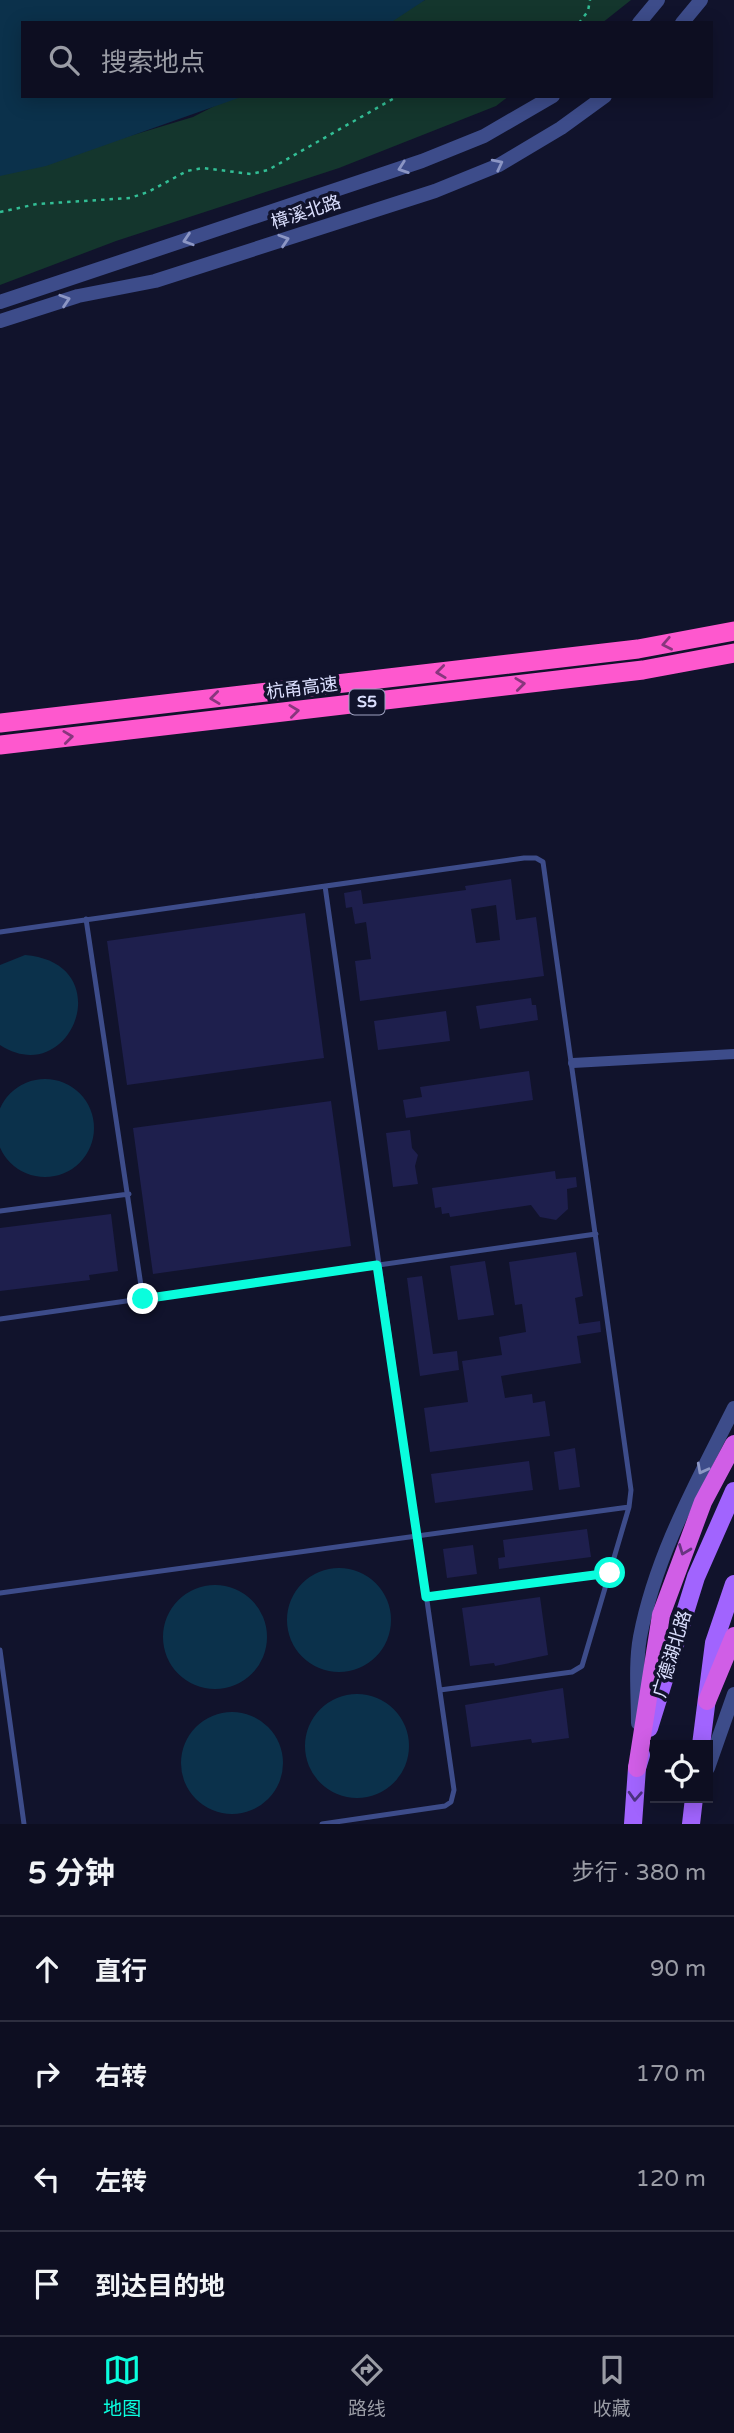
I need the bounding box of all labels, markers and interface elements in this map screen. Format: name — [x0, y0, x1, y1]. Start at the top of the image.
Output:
search box — [21, 21, 713, 98]
icon: search — [45, 41, 83, 79]
text: 搜索地点 — [101, 47, 205, 78]
one-way arrow — [491, 159, 503, 173]
one-way arrow — [398, 160, 410, 174]
street label: 樟溪北路 — [268, 190, 344, 234]
one-way arrow — [182, 232, 194, 246]
one-way arrow — [278, 233, 290, 248]
one-way arrow — [58, 294, 71, 308]
one-way arrow — [661, 635, 673, 650]
one-way arrow — [435, 664, 447, 679]
street label: 杭甬高速 — [265, 673, 339, 703]
one-way arrow — [514, 677, 526, 692]
one-way arrow — [209, 690, 220, 705]
road number: S5 — [350, 690, 384, 715]
one-way arrow — [288, 703, 300, 718]
one-way arrow — [62, 730, 74, 745]
route end — [127, 1283, 158, 1314]
one-way arrow — [697, 1462, 711, 1474]
one-way arrow — [679, 1543, 693, 1555]
route start — [594, 1557, 625, 1588]
street label: 广德湖北路 — [648, 1608, 696, 1700]
map controls — [650, 1740, 713, 1803]
button: locate — [650, 1740, 713, 1803]
one-way arrow — [628, 1791, 643, 1802]
text: 5 分钟 — [28, 1855, 115, 1892]
text: 步行 · 380 m — [572, 1859, 706, 1887]
icon: ahead — [28, 1950, 66, 1988]
text: 90 m — [650, 1955, 706, 1983]
text: 直行 — [95, 1956, 147, 1987]
icon: right — [28, 2055, 66, 2093]
text: 170 m — [636, 2060, 706, 2088]
text: 右转 — [95, 2061, 147, 2092]
icon: left — [28, 2160, 66, 2198]
text: 120 m — [636, 2165, 706, 2193]
text: 左转 — [95, 2166, 147, 2197]
icon: arrive — [28, 2265, 66, 2303]
text: 到达目的地 — [95, 2271, 225, 2302]
tab: 地图 — [103, 2351, 141, 2420]
tab: 路线 — [348, 2351, 386, 2420]
tab: 收藏 — [593, 2351, 631, 2420]

